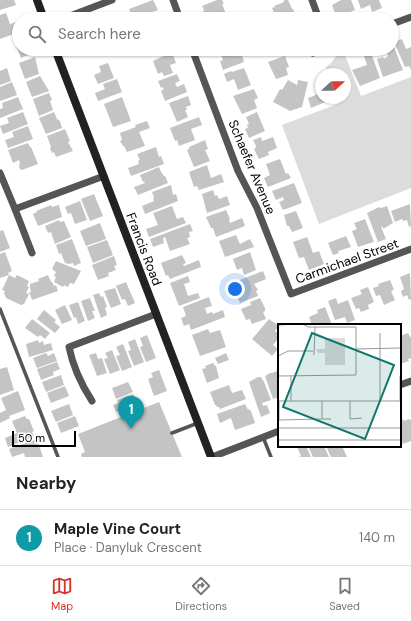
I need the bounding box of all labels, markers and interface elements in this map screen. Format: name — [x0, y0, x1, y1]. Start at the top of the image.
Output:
search box — [12, 12, 399, 56]
icon: search — [26, 23, 48, 45]
text: Search here — [58, 24, 141, 44]
north arrow — [315, 68, 351, 104]
street label: Schaefer Avenue — [224, 117, 280, 217]
street label: Francis Road — [122, 210, 166, 288]
street label: Carmichael Street — [293, 234, 401, 288]
your location — [225, 279, 245, 299]
inset map — [278, 324, 401, 447]
pin: 1 — [118, 396, 144, 429]
scale bar — [12, 429, 76, 448]
text: 50 m — [18, 431, 45, 445]
text: Nearby — [16, 472, 76, 494]
text: Maple Vine Court — [54, 519, 181, 539]
text: 1 — [27, 529, 31, 546]
text: 140 m — [359, 529, 395, 546]
text: Place · Danyluk Crescent — [54, 539, 202, 556]
tab: Map — [51, 575, 73, 613]
tab: Directions — [175, 575, 227, 613]
tab: Saved — [329, 575, 360, 613]

